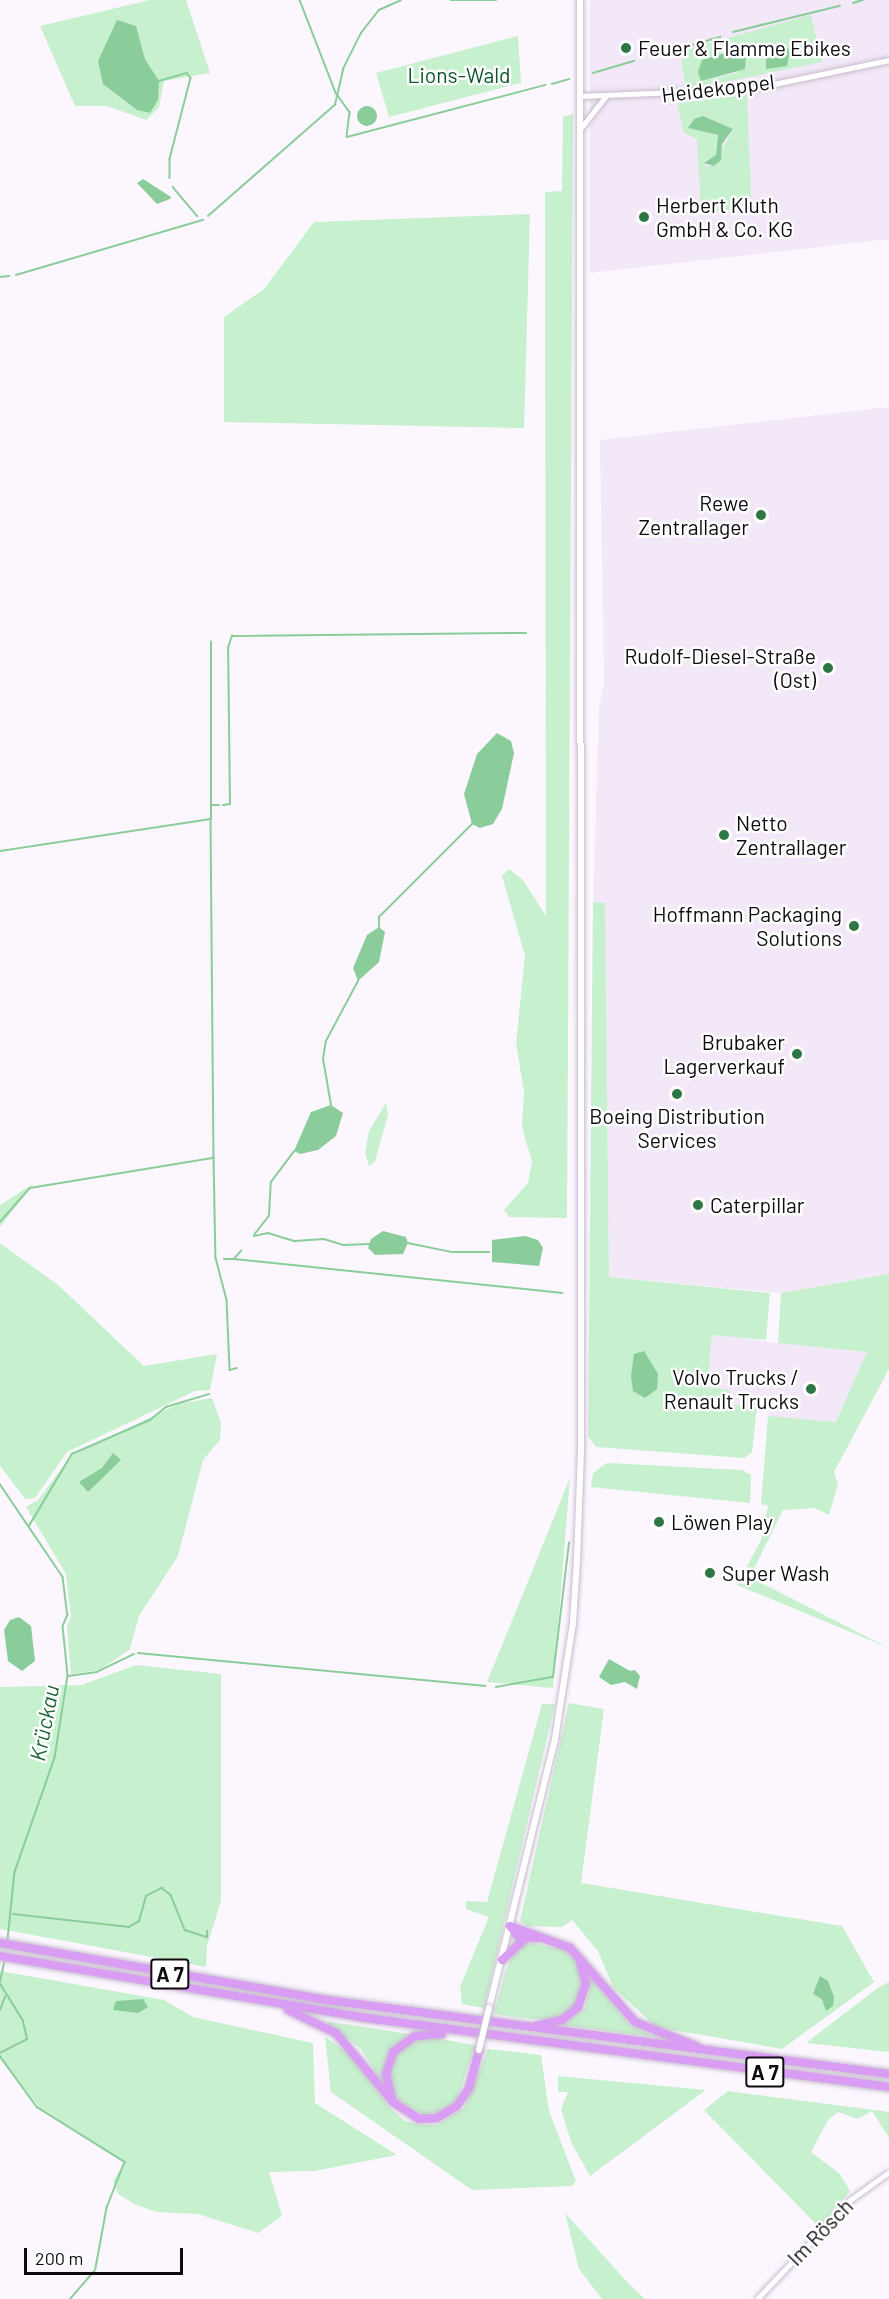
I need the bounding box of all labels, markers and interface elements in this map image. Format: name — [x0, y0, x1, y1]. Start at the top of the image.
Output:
place label: Feuer & Flamme Ebikes — [638, 35, 851, 61]
marker: Feuer & Flamme Ebikes — [619, 41, 633, 55]
park label: Lions-Wald — [408, 62, 510, 88]
street label: Heidekoppel — [660, 69, 776, 107]
place label: Herbert Kluth GmbH & Co. KG — [656, 192, 793, 242]
marker: Herbert Kluth GmbH & Co. KG — [637, 210, 651, 224]
place label: Rewe Zentrallager — [639, 490, 749, 540]
marker: Rewe Zentrallager — [754, 508, 768, 522]
place label: Rudolf-Diesel-Straße (Ost) — [625, 643, 816, 693]
marker: Rudolf-Diesel-Straße (Ost) — [821, 661, 835, 675]
place label: Netto Zentrallager — [736, 810, 846, 860]
marker: Netto Zentrallager — [717, 828, 731, 842]
place label: Hoffmann Packaging Solutions — [653, 901, 842, 951]
marker: Hoffmann Packaging Solutions — [847, 919, 861, 933]
place label: Brubaker Lagerverkauf — [663, 1029, 785, 1079]
marker: Brubaker Lagerverkauf — [790, 1047, 804, 1061]
marker: Boeing Distribution Services — [670, 1087, 684, 1101]
place label: Boeing Distribution Services — [589, 1103, 765, 1153]
place label: Caterpillar — [710, 1192, 804, 1218]
marker: Caterpillar — [691, 1198, 705, 1212]
place label: Volvo Trucks / Renault Trucks — [664, 1364, 799, 1414]
marker: Volvo Trucks / Renault Trucks — [804, 1382, 818, 1396]
place label: Löwen Play — [671, 1509, 773, 1535]
marker: Löwen Play — [652, 1515, 666, 1529]
place label: Super Wash — [722, 1560, 830, 1586]
marker: Super Wash — [703, 1566, 717, 1580]
water label: Krückau — [24, 1683, 64, 1763]
road number: A 7 — [149, 1957, 191, 1991]
road number: A 7 — [744, 2055, 786, 2089]
street label: Im Rösch — [782, 2193, 858, 2271]
scale bar — [27, 2236, 186, 2274]
text: 200 m — [35, 2247, 83, 2269]

